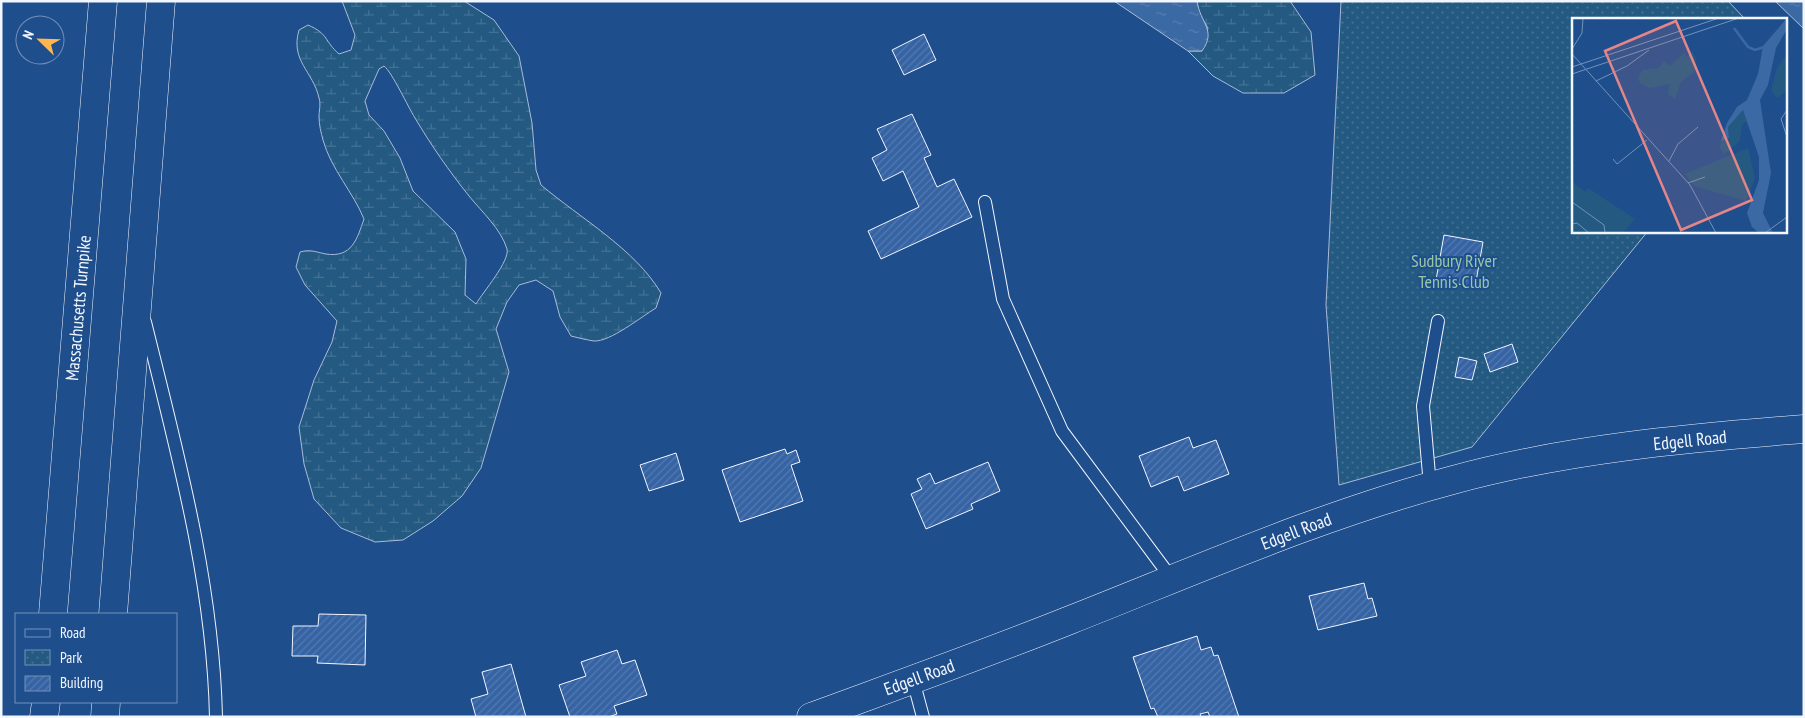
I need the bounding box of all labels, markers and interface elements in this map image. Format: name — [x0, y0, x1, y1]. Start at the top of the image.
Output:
north arrow — [15, 15, 65, 65]
inset map — [1572, 18, 1788, 232]
text: N — [18, 28, 38, 42]
street label: Massachusetts Turnpike — [60, 234, 96, 382]
park label: Sudbury River Tennis Club — [1411, 249, 1497, 293]
street label: Edgell Road — [1652, 425, 1728, 455]
street label: Edgell Road — [1258, 507, 1334, 555]
legend — [15, 613, 178, 703]
text: Road — [60, 623, 86, 642]
text: Park — [60, 648, 82, 667]
street label: Edgell Road — [880, 654, 958, 700]
text: Building — [60, 673, 103, 692]

